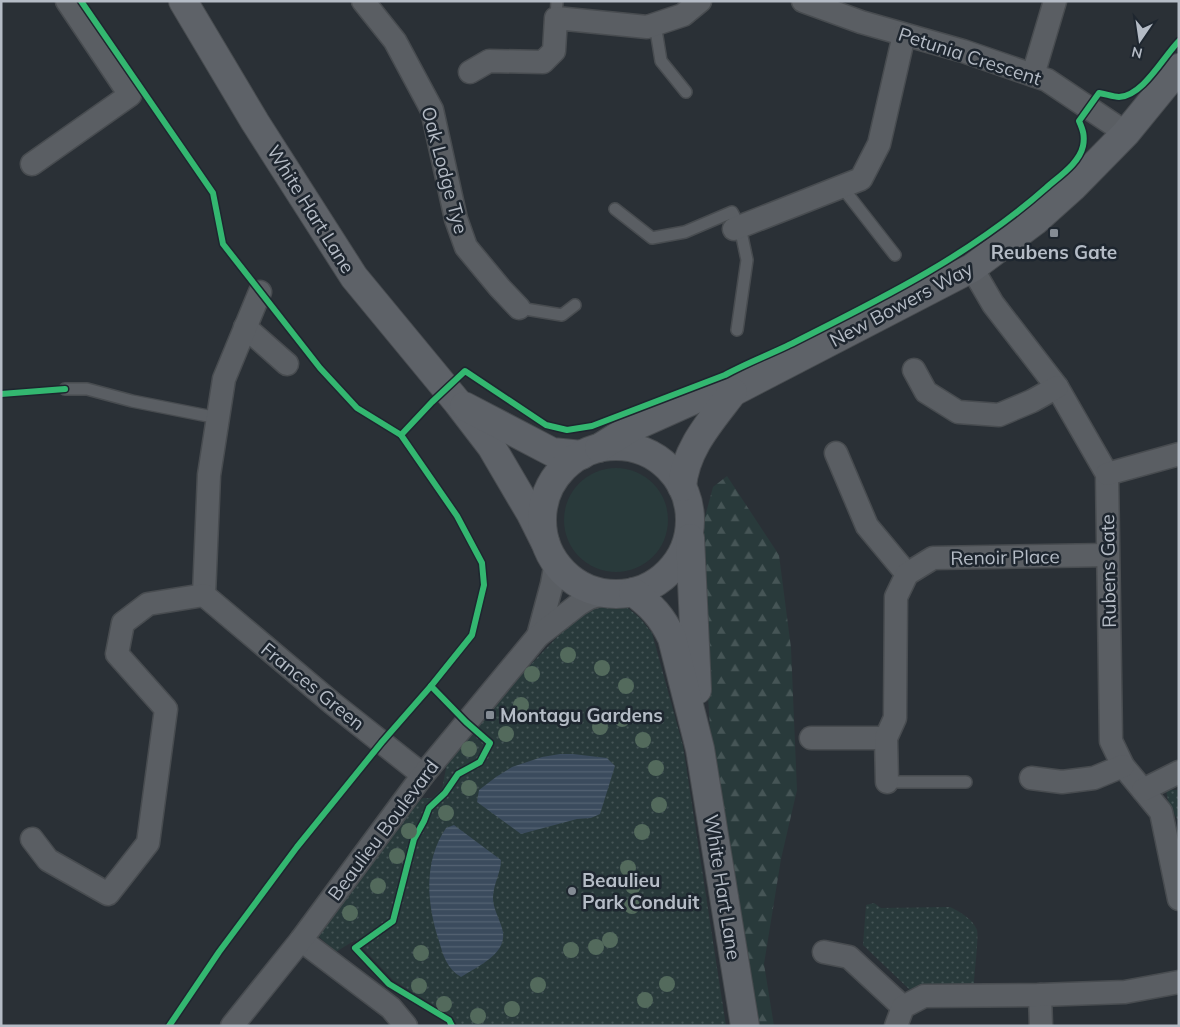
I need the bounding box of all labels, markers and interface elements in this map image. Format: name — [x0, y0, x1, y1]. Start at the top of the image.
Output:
north arrow — [1115, 15, 1165, 65]
street label: Petunia Crescent — [896, 22, 1045, 91]
text: N — [1130, 43, 1144, 63]
street label: Oak Lodge Tye — [417, 104, 473, 236]
street label: White Hart Lane — [262, 140, 360, 278]
marker: Reubens Gate — [1048, 227, 1060, 239]
place label: Reubens Gate — [991, 240, 1117, 264]
street label: New Bowers Way — [825, 256, 977, 352]
street label: Rubens Gate — [1095, 514, 1121, 628]
street label: Renoir Place — [950, 544, 1060, 570]
street label: Frances Green — [256, 637, 370, 735]
place label: Montagu Gardens — [500, 703, 663, 727]
marker: Montagu Gardens — [484, 709, 496, 721]
street label: Beaulieu Boulevard — [322, 755, 444, 905]
street label: White Hart Lane — [700, 813, 746, 961]
place label: Beaulieu Park Conduit — [582, 868, 699, 914]
marker: Beaulieu Park Conduit — [566, 885, 578, 897]

